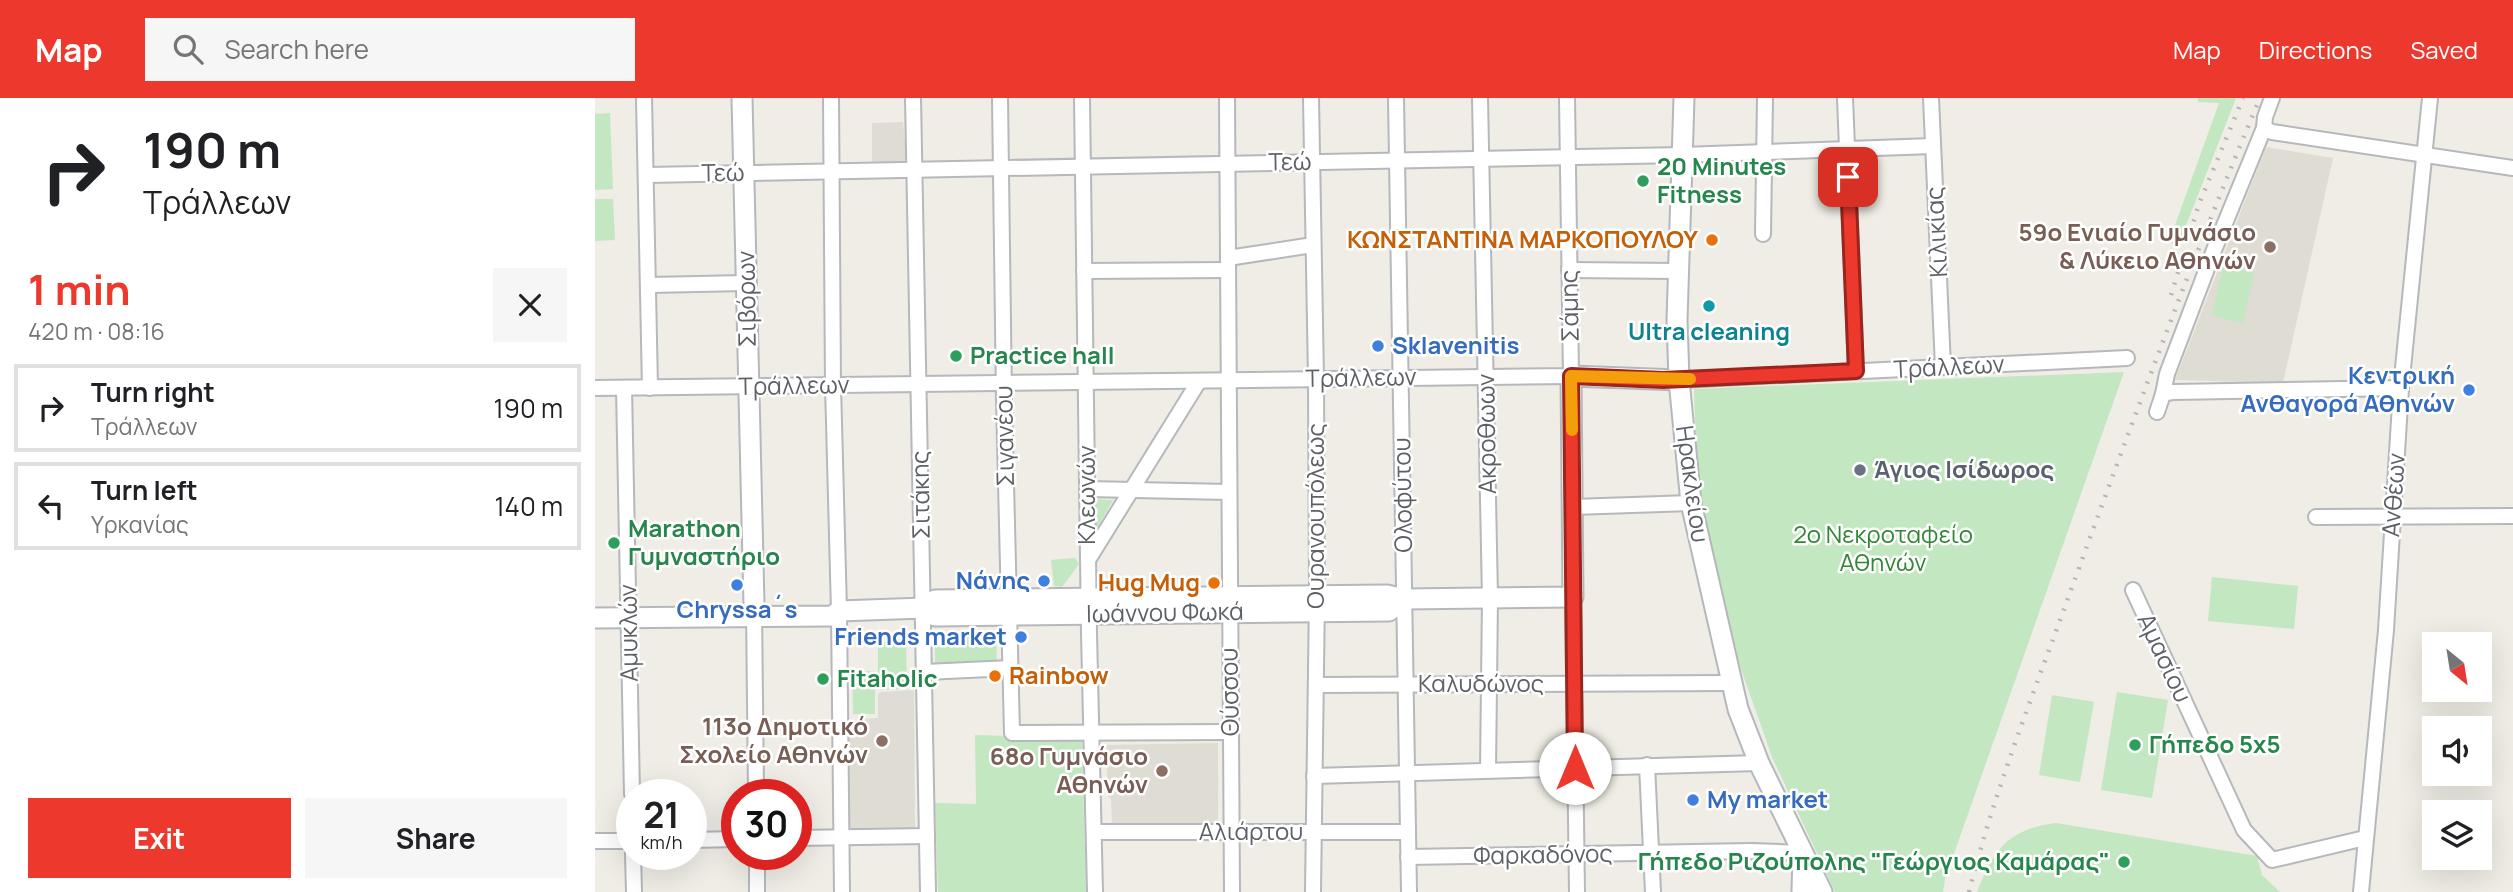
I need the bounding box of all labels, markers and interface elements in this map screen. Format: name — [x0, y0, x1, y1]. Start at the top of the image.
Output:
search box — [145, 18, 635, 81]
text: Map — [35, 27, 103, 72]
icon: search — [169, 30, 207, 68]
text: Search here — [225, 31, 369, 67]
text: Map — [2173, 33, 2221, 66]
text: Directions — [2259, 33, 2372, 66]
text: Saved — [2410, 33, 2478, 66]
text: 190 m — [143, 116, 281, 183]
icon: right — [28, 126, 119, 217]
street label: Τεώ — [1268, 144, 1312, 177]
pin — [1818, 147, 1878, 207]
place label: 20 Μinutes Fitness — [1657, 149, 1786, 210]
street label: Τεώ — [701, 155, 745, 188]
icon: arrive — [1829, 158, 1867, 196]
marker: 20 Μinutes Fitness — [1635, 173, 1651, 189]
text: Τράλλεων — [143, 180, 291, 224]
street label: Κιλικίας — [1917, 186, 1954, 278]
place label: 59ο Ενιαίο Γυμνάσιο & Λύκειο Αθηνών — [2018, 215, 2256, 276]
place label: ΚΩΝΣΤΑΝΤΙΝΑ ΜΑΡΚΟΠΟΥΛΟΥ — [1347, 222, 1698, 255]
marker: ΚΩΝΣΤΑΝΤΙΝΑ ΜΑΡΚΟΠΟΥΛΟΥ — [1704, 232, 1720, 248]
marker: 59ο Ενιαίο Γυμνάσιο & Λύκειο Αθηνών — [2262, 239, 2278, 255]
street label: Σιβόρων — [728, 250, 763, 348]
text: 1 min — [28, 260, 131, 318]
button: close — [493, 268, 567, 342]
street label: Σάμης — [1551, 270, 1586, 342]
marker: Ultra cleaning — [1701, 298, 1717, 314]
place label: Ultra cleaning — [1628, 314, 1790, 347]
text: 420 m · 08:16 — [28, 315, 165, 347]
place label: Sklavenitis — [1392, 328, 1520, 361]
place label: Practice hall — [970, 338, 1114, 371]
marker: Sklavenitis — [1370, 338, 1386, 354]
street label: Τράλλεων — [1893, 346, 2005, 385]
marker: Practice hall — [948, 348, 964, 364]
place label: Κεντρική Ανθαγορά Αθηνών — [2240, 358, 2455, 419]
street label: Τράλλεων — [1305, 359, 1417, 394]
street label: Τράλλεων — [738, 367, 850, 402]
text: Turn right — [91, 374, 215, 410]
street label: Ακροθωων — [1468, 374, 1503, 495]
marker: Κεντρική Ανθαγορά Αθηνών — [2461, 382, 2477, 398]
street label: Σιγανέου — [986, 385, 1021, 487]
icon: right — [32, 389, 70, 427]
text: 190 m — [494, 390, 563, 426]
text: Τράλλεων — [91, 410, 198, 442]
street label: Ουρανουπόλεως — [1298, 423, 1331, 609]
street label: Ηρακλείου — [1669, 423, 1718, 545]
street label: Ολοφύτου — [1384, 437, 1419, 553]
street label: Κλεωνών — [1069, 445, 1102, 545]
street label: Σιτάκης — [902, 450, 937, 540]
place label: Άγιος Ισίδωρος — [1874, 452, 2054, 485]
street label: Ανθέων — [2373, 452, 2412, 538]
marker: Άγιος Ισίδωρος — [1852, 462, 1868, 478]
text: Turn left — [91, 472, 198, 508]
icon: left — [32, 487, 70, 525]
text: 140 m — [494, 488, 563, 524]
text: Υρκανίας — [91, 508, 189, 540]
place label: Marathon Γυμναστήριο — [628, 511, 780, 572]
park label: 2ο Νεκροταφείο Αθηνών — [1793, 517, 1973, 578]
marker: Marathon Γυμναστήριο — [606, 535, 622, 551]
place label: Νάνης — [956, 563, 1030, 596]
place label: Hug Mug — [1098, 565, 1200, 598]
marker: Νάνης — [1036, 573, 1052, 589]
marker: Hug Mug — [1206, 575, 1222, 591]
marker: Chryssa´s — [729, 577, 745, 593]
street label: Αμυκλών — [610, 584, 645, 682]
place label: Chryssa´s — [676, 592, 798, 625]
street label: Ιωάννου Φωκά — [1086, 594, 1244, 629]
street label: Αμασίου — [2130, 607, 2200, 707]
place label: Friends market — [834, 619, 1007, 652]
marker: Friends market — [1013, 629, 1029, 645]
north arrow — [2422, 632, 2492, 702]
map controls — [2422, 632, 2492, 870]
street label: Θύσσου — [1211, 648, 1246, 737]
place label: Rainbow — [1009, 658, 1109, 691]
place label: Fitaholic — [837, 661, 938, 694]
street label: Καλυδώνος — [1418, 666, 1544, 699]
marker: Rainbow — [987, 668, 1003, 684]
marker: Fitaholic — [815, 671, 831, 687]
place label: 113ο Δημοτικό Σχολείο Αθηνών — [679, 709, 868, 770]
button: sound — [2422, 716, 2492, 786]
place label: Γήπεδο 5x5 — [2149, 727, 2280, 760]
position arrow — [1538, 731, 1612, 805]
marker: 113ο Δημοτικό Σχολείο Αθηνών — [874, 733, 890, 749]
marker: Γήπεδο 5x5 — [2127, 737, 2143, 753]
place label: 68ο Γυμνάσιο Αθηνών — [990, 739, 1148, 800]
marker: 68ο Γυμνάσιο Αθηνών — [1154, 763, 1170, 779]
speed limit sign: 30 — [721, 779, 812, 870]
place label: My market — [1707, 782, 1828, 815]
text: 21 — [643, 791, 680, 839]
marker: My market — [1685, 792, 1701, 808]
button: Exit — [28, 798, 291, 878]
button: Share — [305, 798, 567, 878]
button: layers — [2422, 800, 2492, 870]
street label: Αλιάρτου — [1199, 814, 1303, 847]
text: km/h — [641, 830, 682, 854]
street label: Φαρκαδόνος — [1473, 836, 1613, 871]
place label: Γήπεδο Ριζούπολης "Γεώργιος Καμάρας" — [1638, 844, 2110, 877]
marker: Γήπεδο Ριζούπολης "Γεώργιος Καμάρας" — [2116, 854, 2132, 870]

